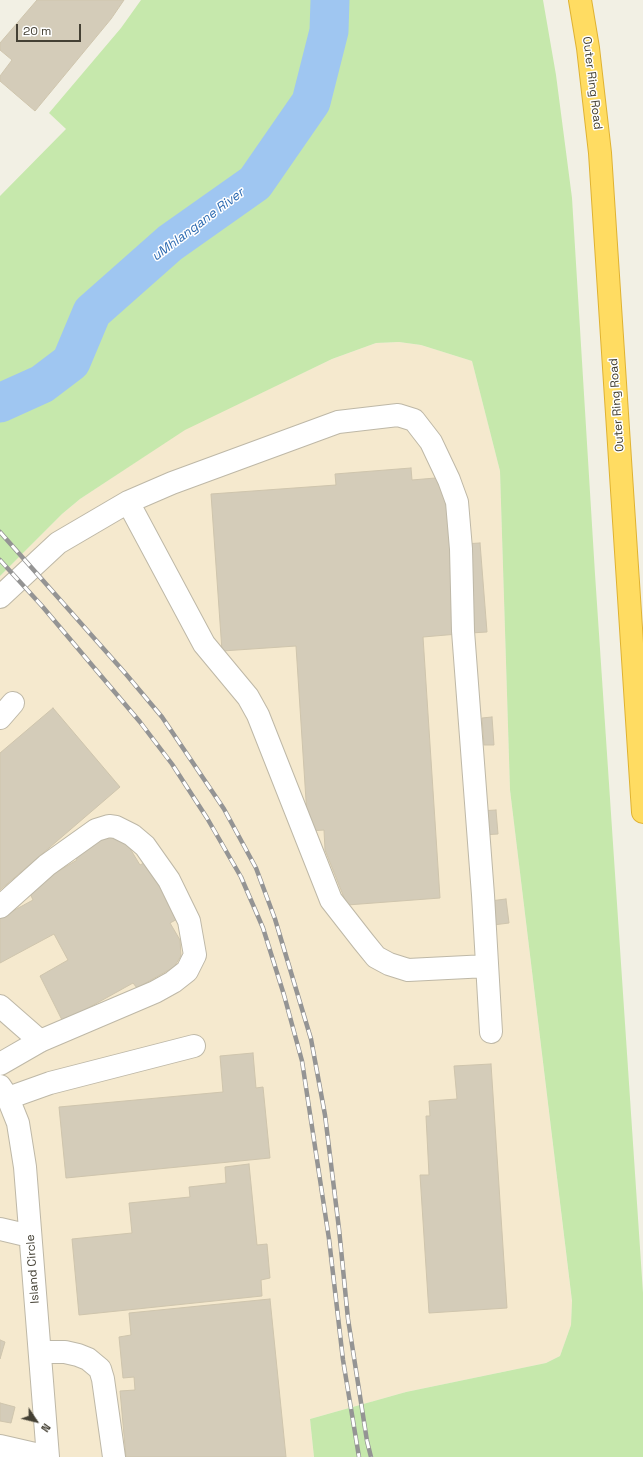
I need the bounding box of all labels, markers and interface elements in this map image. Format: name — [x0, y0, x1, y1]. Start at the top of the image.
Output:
scale bar — [18, 16, 83, 42]
text: 20 m — [23, 23, 51, 39]
street label: Outer Ring Road — [579, 36, 605, 130]
water label: uMhlangane River — [149, 185, 247, 265]
street label: Outer Ring Road — [607, 358, 627, 452]
street label: Island Circle — [23, 1234, 43, 1304]
north arrow — [16, 1401, 56, 1441]
text: N — [38, 1421, 54, 1435]

